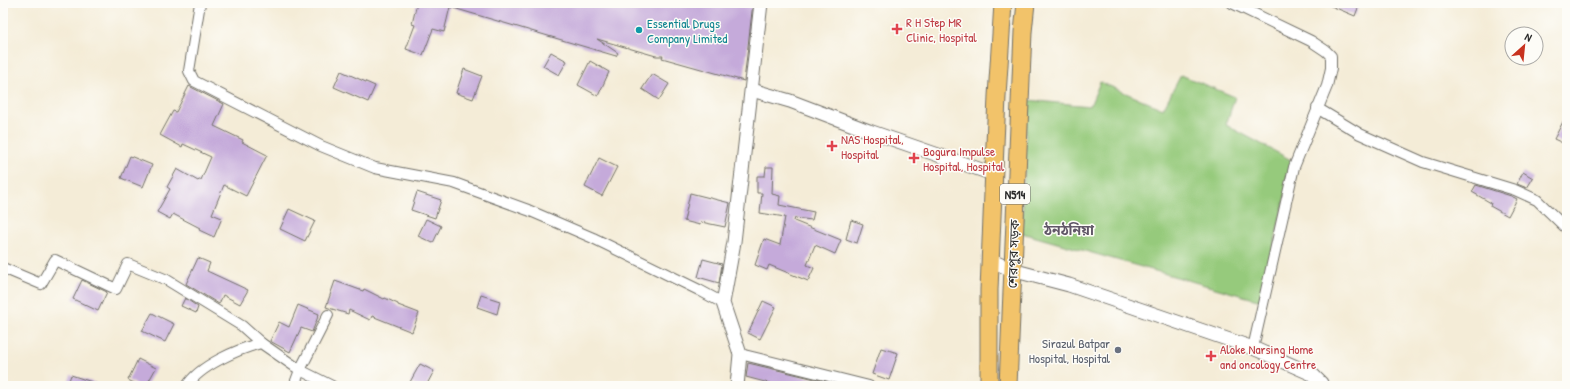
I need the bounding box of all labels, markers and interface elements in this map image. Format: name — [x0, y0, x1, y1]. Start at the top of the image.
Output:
place label: R H Step MR Clinic, Hospital — [906, 13, 977, 46]
place label: Essential Drugs Company Limited — [647, 14, 727, 47]
marker: R H Step MR Clinic, Hospital — [891, 23, 903, 35]
marker: Essential Drugs Company Limited — [634, 25, 644, 35]
north arrow — [1504, 26, 1544, 66]
text: N — [1523, 30, 1534, 45]
place label: NAS Hospital, Hospital — [841, 130, 904, 163]
marker: NAS Hospital, Hospital — [826, 140, 838, 152]
place label: Bogura Impulse Hospital, Hospital — [923, 142, 1005, 175]
marker: Bogura Impulse Hospital, Hospital — [908, 152, 920, 164]
road number: N514 — [1000, 184, 1030, 204]
street label: শেরপুর সড়ক — [1003, 219, 1023, 289]
district label: ঠনঠনিয়া — [1043, 220, 1095, 239]
place label: Sirazul Batpar Hospital, Hospital — [1029, 334, 1111, 367]
place label: Aloke Narsing Home and oncology Centre — [1220, 340, 1316, 373]
marker: Sirazul Batpar Hospital, Hospital — [1113, 345, 1123, 355]
marker: Aloke Narsing Home and oncology Centre — [1205, 350, 1217, 362]

